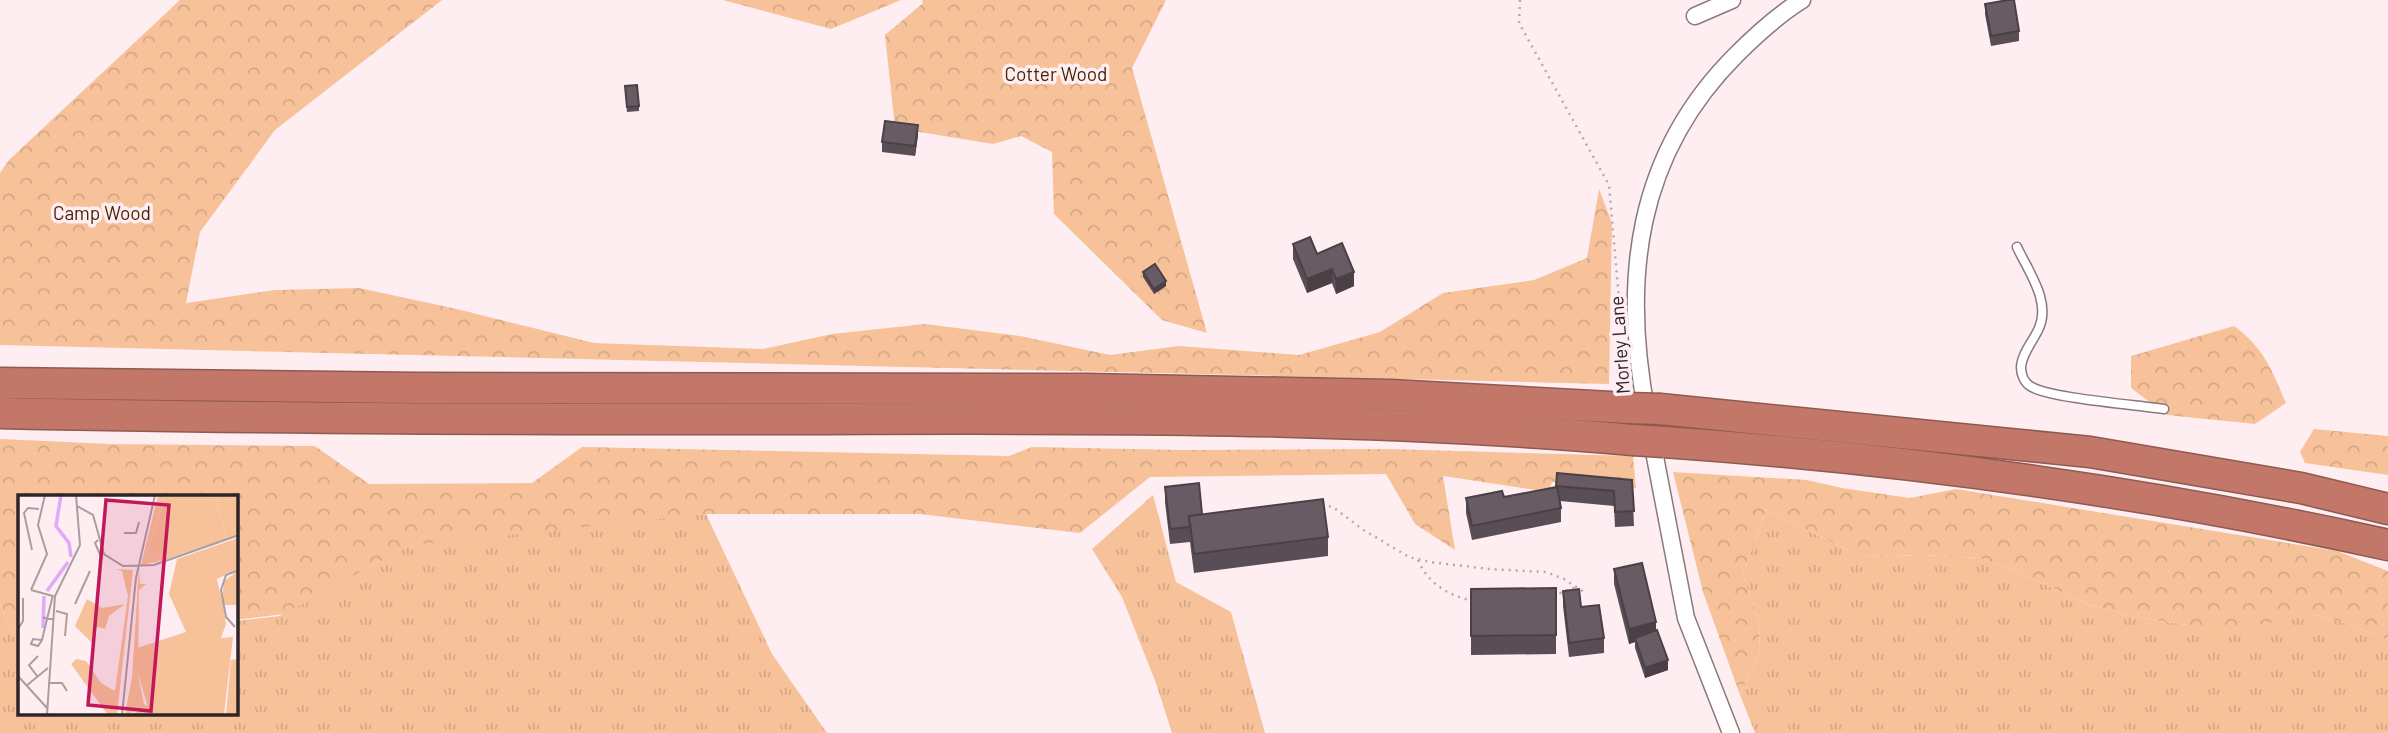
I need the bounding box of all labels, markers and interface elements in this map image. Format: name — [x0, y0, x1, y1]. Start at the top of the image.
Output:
park label: Cotter Wood — [1005, 62, 1107, 85]
park label: Camp Wood — [53, 201, 151, 224]
street label: Morley Lane — [1604, 295, 1634, 395]
inset map — [18, 495, 238, 716]

